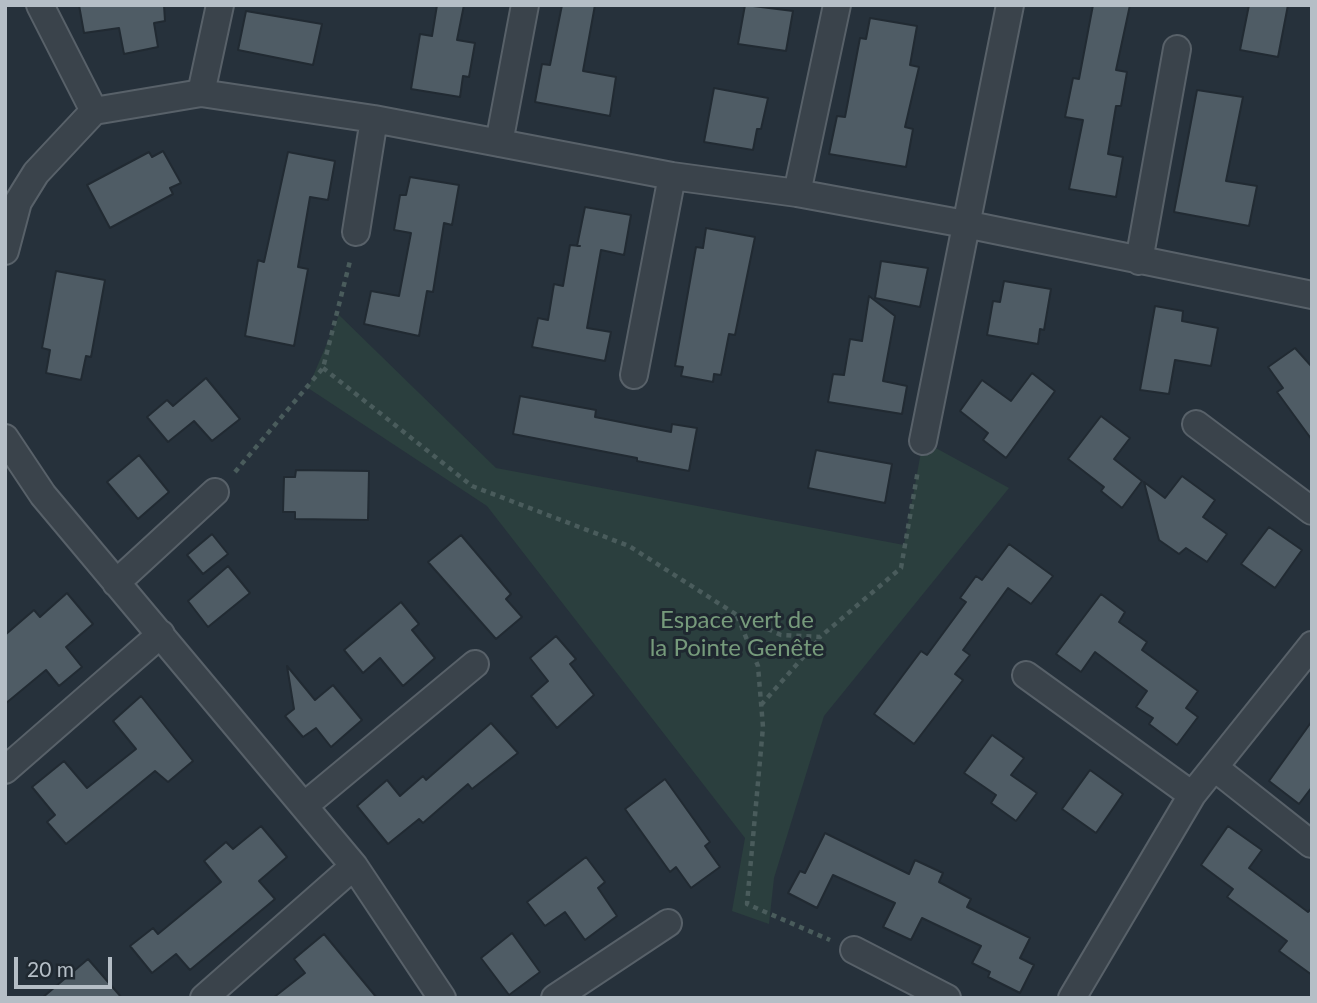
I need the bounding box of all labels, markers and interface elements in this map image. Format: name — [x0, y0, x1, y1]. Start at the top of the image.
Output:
park label: Espace vert de la Pointe Genête — [650, 606, 824, 662]
scale bar — [18, 944, 116, 988]
text: 20 m — [27, 956, 74, 981]

